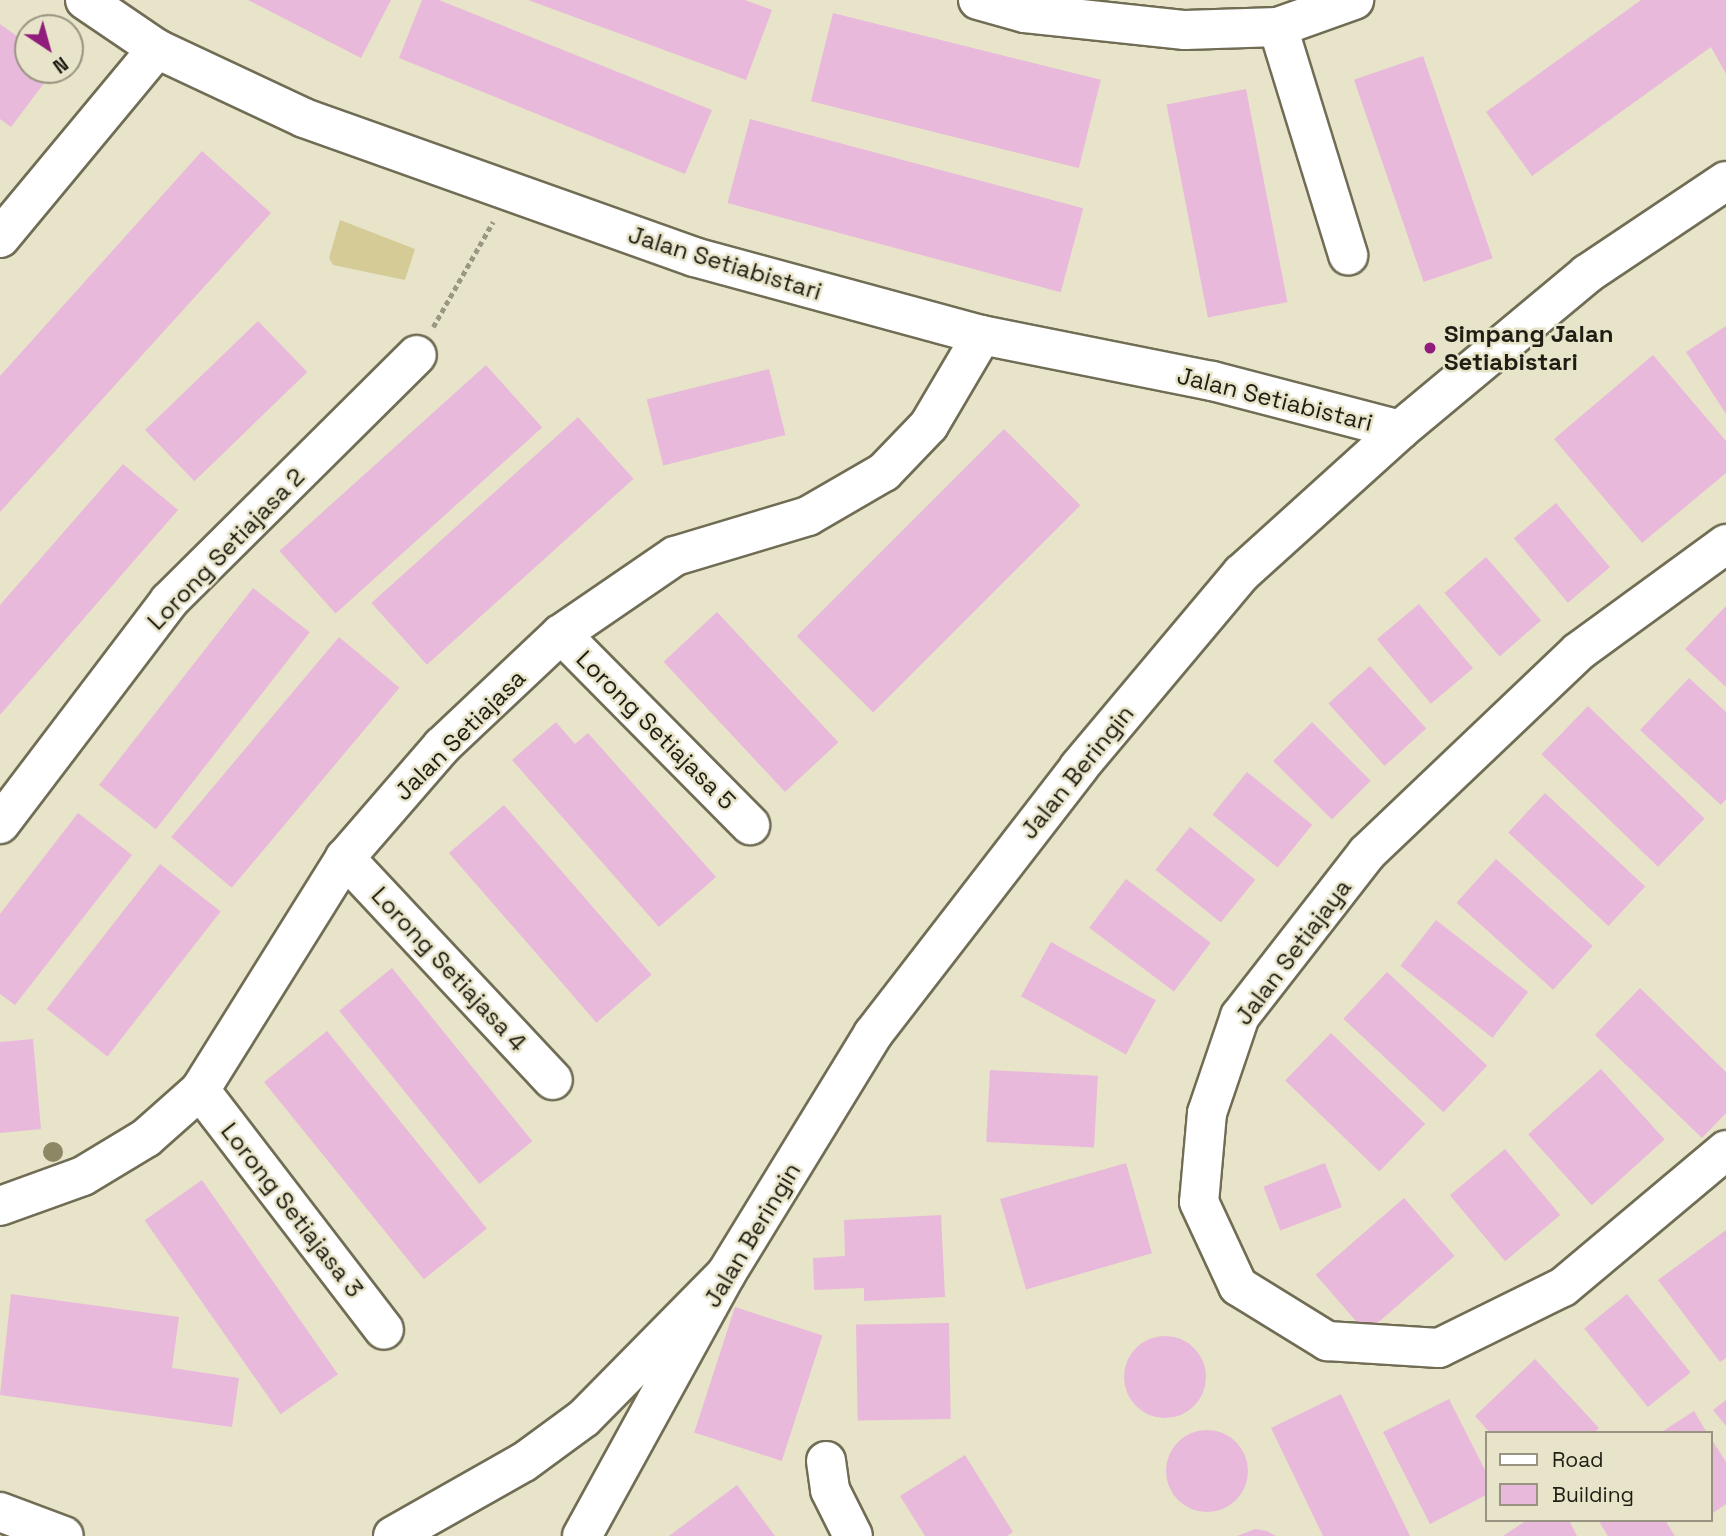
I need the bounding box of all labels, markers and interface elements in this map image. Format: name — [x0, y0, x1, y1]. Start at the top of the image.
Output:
north arrow — [14, 14, 84, 84]
text: N — [48, 51, 73, 79]
street label: Jalan Setiabistari — [625, 220, 825, 306]
place label: Simpang Jalan Setiabistari — [1444, 320, 1614, 376]
marker: Simpang Jalan Setiabistari — [1422, 340, 1438, 356]
street label: Jalan Setiabistari — [1174, 361, 1376, 437]
street label: Lorong Setiajasa 2 — [142, 462, 310, 636]
street label: Lorong Setiajasa 5 — [570, 644, 742, 816]
street label: Jalan Setiajasa — [389, 664, 531, 806]
street label: Jalan Beringin — [1014, 699, 1140, 845]
street label: Jalan Setiajaya — [1229, 873, 1357, 1031]
street label: Lorong Setiajasa 4 — [366, 881, 532, 1057]
street label: Lorong Setiajasa 3 — [215, 1117, 369, 1303]
street label: Jalan Beringin — [697, 1157, 807, 1313]
legend — [1484, 1431, 1712, 1522]
text: Road — [1552, 1446, 1604, 1473]
text: Building — [1552, 1481, 1634, 1508]

